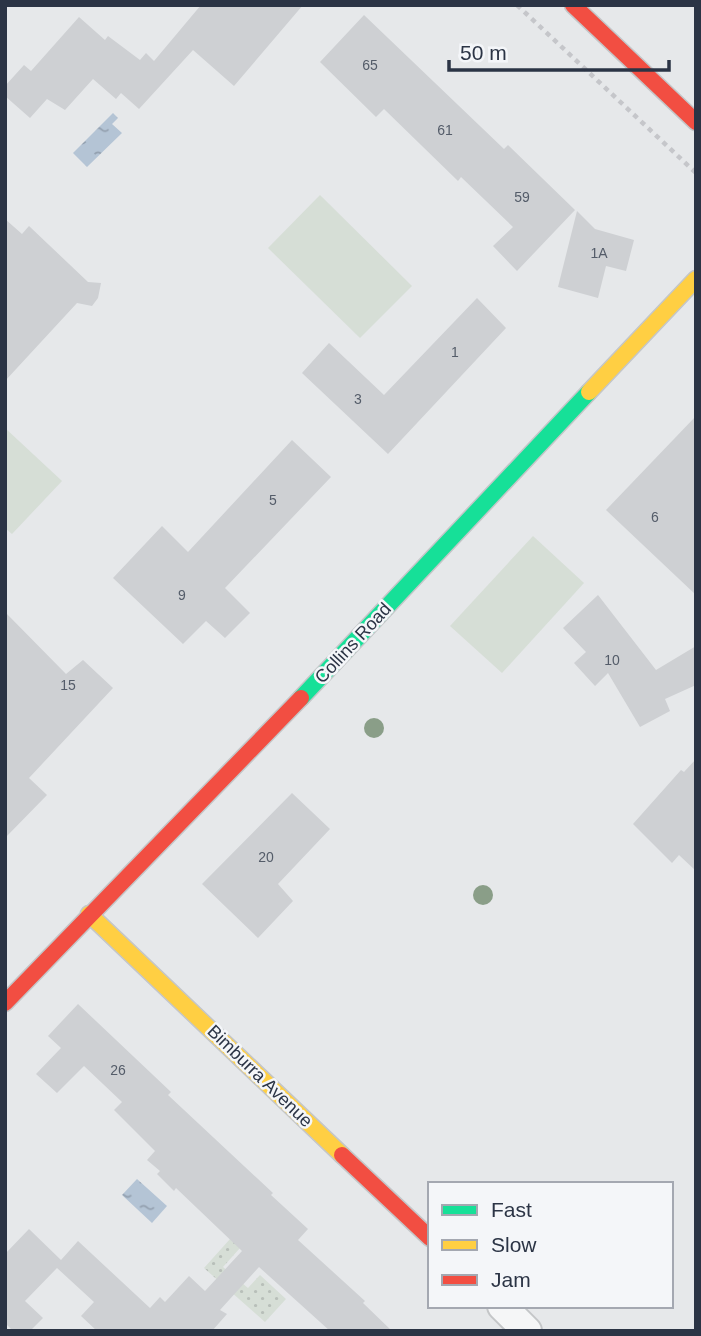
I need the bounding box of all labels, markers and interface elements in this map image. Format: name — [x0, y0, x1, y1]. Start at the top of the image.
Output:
scale bar — [449, 28, 670, 72]
text: 50 m — [460, 41, 507, 64]
house number: 65 — [362, 57, 378, 73]
house number: 61 — [437, 122, 453, 138]
house number: 59 — [514, 189, 530, 205]
house number: 1A — [590, 245, 608, 261]
house number: 1 — [451, 344, 459, 360]
house number: 3 — [354, 391, 362, 407]
house number: 5 — [269, 492, 277, 508]
house number: 6 — [651, 509, 659, 525]
house number: 9 — [178, 587, 186, 603]
street label: Collins Road — [311, 599, 395, 687]
house number: 10 — [604, 652, 620, 668]
house number: 15 — [60, 677, 76, 693]
house number: 20 — [258, 849, 274, 865]
street label: Bimburra Avenue — [204, 1021, 316, 1131]
house number: 26 — [110, 1062, 126, 1078]
legend — [428, 1182, 673, 1308]
text: Fast — [491, 1198, 532, 1221]
text: Slow — [491, 1233, 537, 1256]
text: Jam — [491, 1268, 531, 1291]

